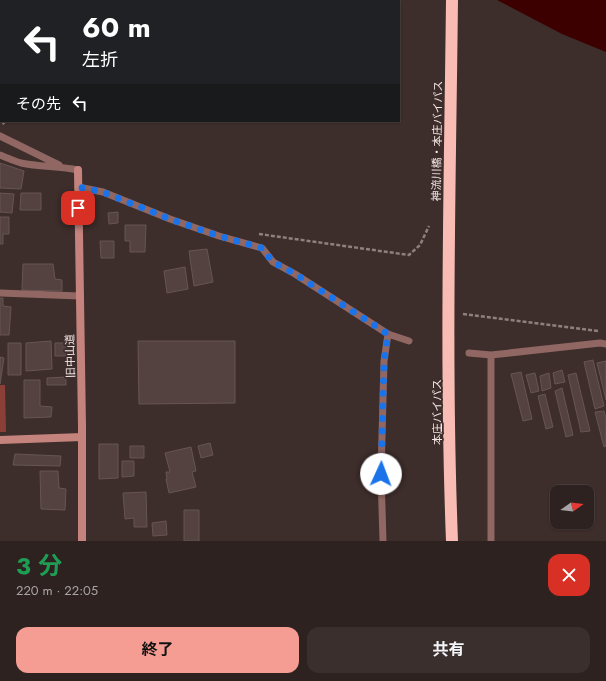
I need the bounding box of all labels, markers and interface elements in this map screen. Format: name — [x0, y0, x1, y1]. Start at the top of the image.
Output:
text: 60 m — [82, 7, 151, 48]
icon: left — [16, 16, 68, 68]
text: 左折 — [82, 47, 118, 73]
street label: 神流川橋・本庄バイパス — [428, 80, 446, 202]
icon: left — [69, 92, 91, 114]
text: その先 — [16, 93, 61, 115]
pin — [61, 191, 95, 225]
icon: arrive — [67, 197, 89, 219]
street label: 旧中山道 — [62, 334, 78, 378]
street label: 本庄バイパス — [429, 379, 445, 445]
position arrow — [360, 453, 402, 495]
north arrow — [550, 485, 594, 529]
map controls — [550, 485, 594, 529]
text: 3 分 — [16, 548, 62, 583]
button: close — [548, 554, 590, 596]
text: 220 m · 22:05 — [16, 581, 98, 600]
button: 終了 — [16, 627, 299, 673]
button: 共有 — [307, 627, 590, 673]

